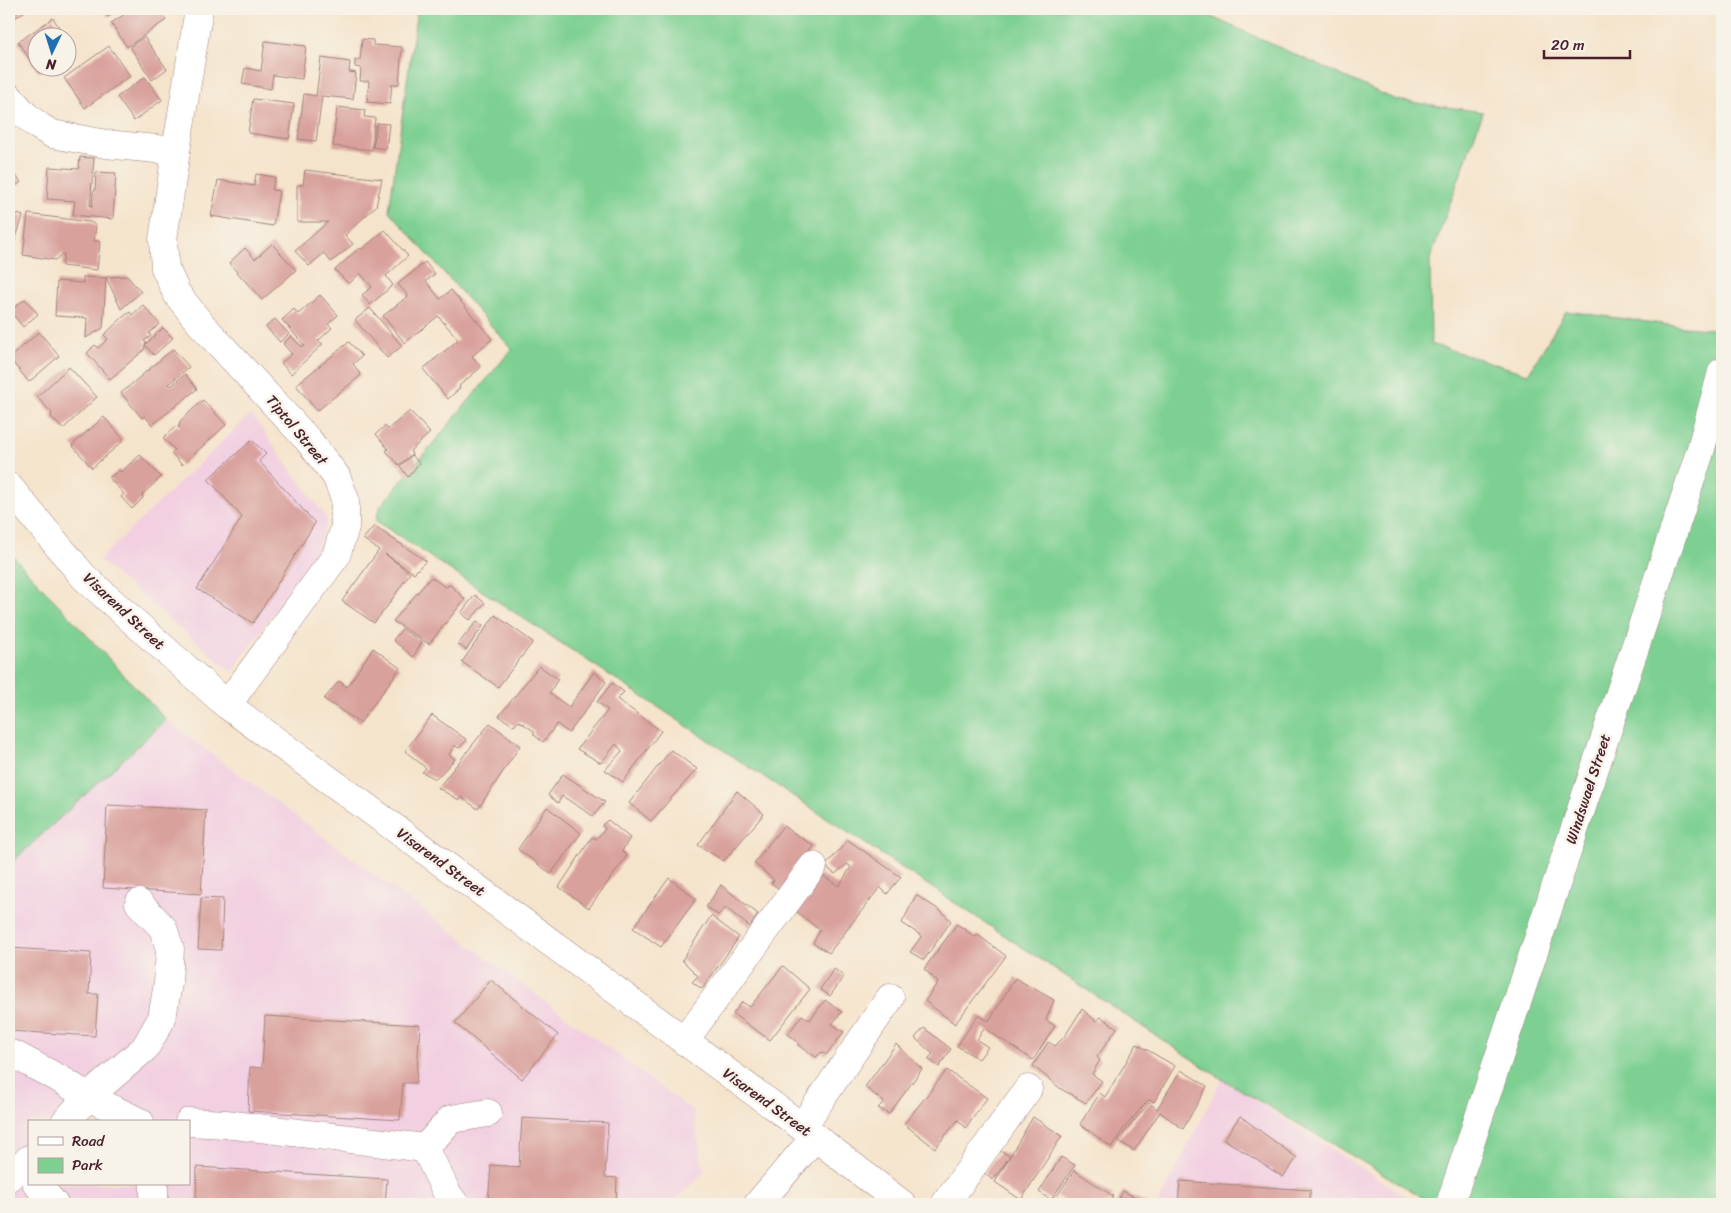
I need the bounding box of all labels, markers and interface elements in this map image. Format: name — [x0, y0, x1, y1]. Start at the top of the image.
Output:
north arrow — [28, 28, 78, 78]
scale bar — [1544, 28, 1630, 60]
text: 20 m — [1551, 32, 1585, 58]
text: N — [45, 52, 58, 77]
street label: Tiptol Street — [259, 389, 335, 472]
street label: Visarend Street — [77, 566, 172, 657]
street label: Windswael Street — [1558, 730, 1618, 848]
street label: Visarend Street — [391, 821, 491, 904]
street label: Visarend Street — [717, 1061, 817, 1144]
legend — [28, 1120, 190, 1186]
text: Road — [72, 1128, 105, 1154]
text: Park — [72, 1152, 103, 1178]

